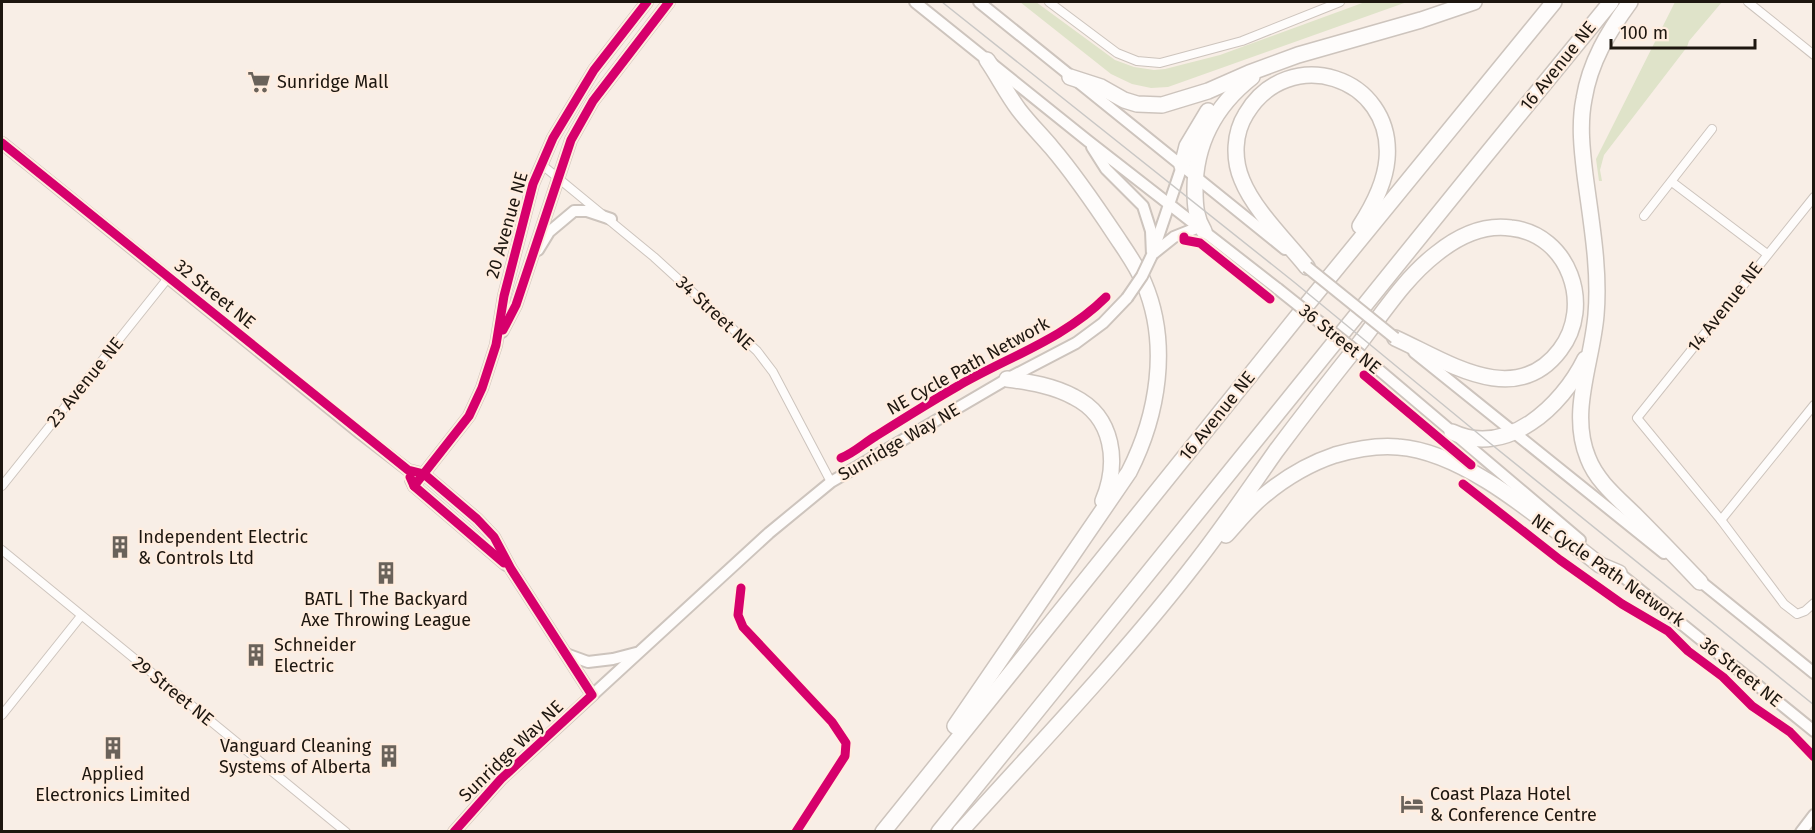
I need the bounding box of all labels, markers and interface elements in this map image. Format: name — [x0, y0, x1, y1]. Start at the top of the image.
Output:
scale bar — [1611, 12, 1755, 50]
street label: 16 Avenue NE — [1515, 17, 1601, 115]
text: 100 m — [1620, 22, 1668, 44]
supermarket icon: Sunridge Mall — [246, 69, 272, 95]
place label: Sunridge Mall — [277, 71, 388, 93]
street label: 20 Avenue NE — [481, 169, 533, 281]
street label: 32 Street NE — [170, 255, 260, 333]
street label: 14 Avenue NE — [1683, 257, 1767, 357]
street label: 34 Street NE — [671, 271, 759, 355]
street label: 36 Street NE — [1295, 299, 1385, 379]
street label: NE Cycle Path Network — [883, 312, 1054, 420]
street label: 23 Avenue NE — [42, 333, 128, 431]
street label: 16 Avenue NE — [1174, 367, 1260, 465]
street label: Sunridge Way NE — [834, 398, 964, 486]
street label: NE Cycle Path Network — [1527, 509, 1690, 632]
place label: Independent Electric & Controls Ltd — [138, 526, 308, 569]
building icon: Independent Electric & Controls Ltd — [107, 534, 133, 560]
building icon: BATL | The Backyard Axe Throwing League — [373, 560, 399, 586]
place label: BATL | The Backyard Axe Throwing League — [301, 588, 471, 631]
street label: 36 Street NE — [1696, 632, 1786, 712]
place label: Schneider Electric — [274, 634, 356, 677]
building icon: Schneider Electric — [243, 642, 269, 668]
street label: 29 Street NE — [128, 651, 218, 731]
street label: Sunridge Way NE — [454, 696, 568, 806]
building icon: Applied Electronics Limited — [100, 735, 126, 761]
place label: Vanguard Cleaning Systems of Alberta — [219, 735, 372, 778]
building icon: Vanguard Cleaning Systems of Alberta — [376, 743, 402, 769]
place label: Applied Electronics Limited — [35, 763, 191, 806]
place label: Coast Plaza Hotel & Conference Centre — [1430, 783, 1597, 826]
hotel icon: Coast Plaza Hotel & Conference Centre — [1399, 791, 1425, 817]

